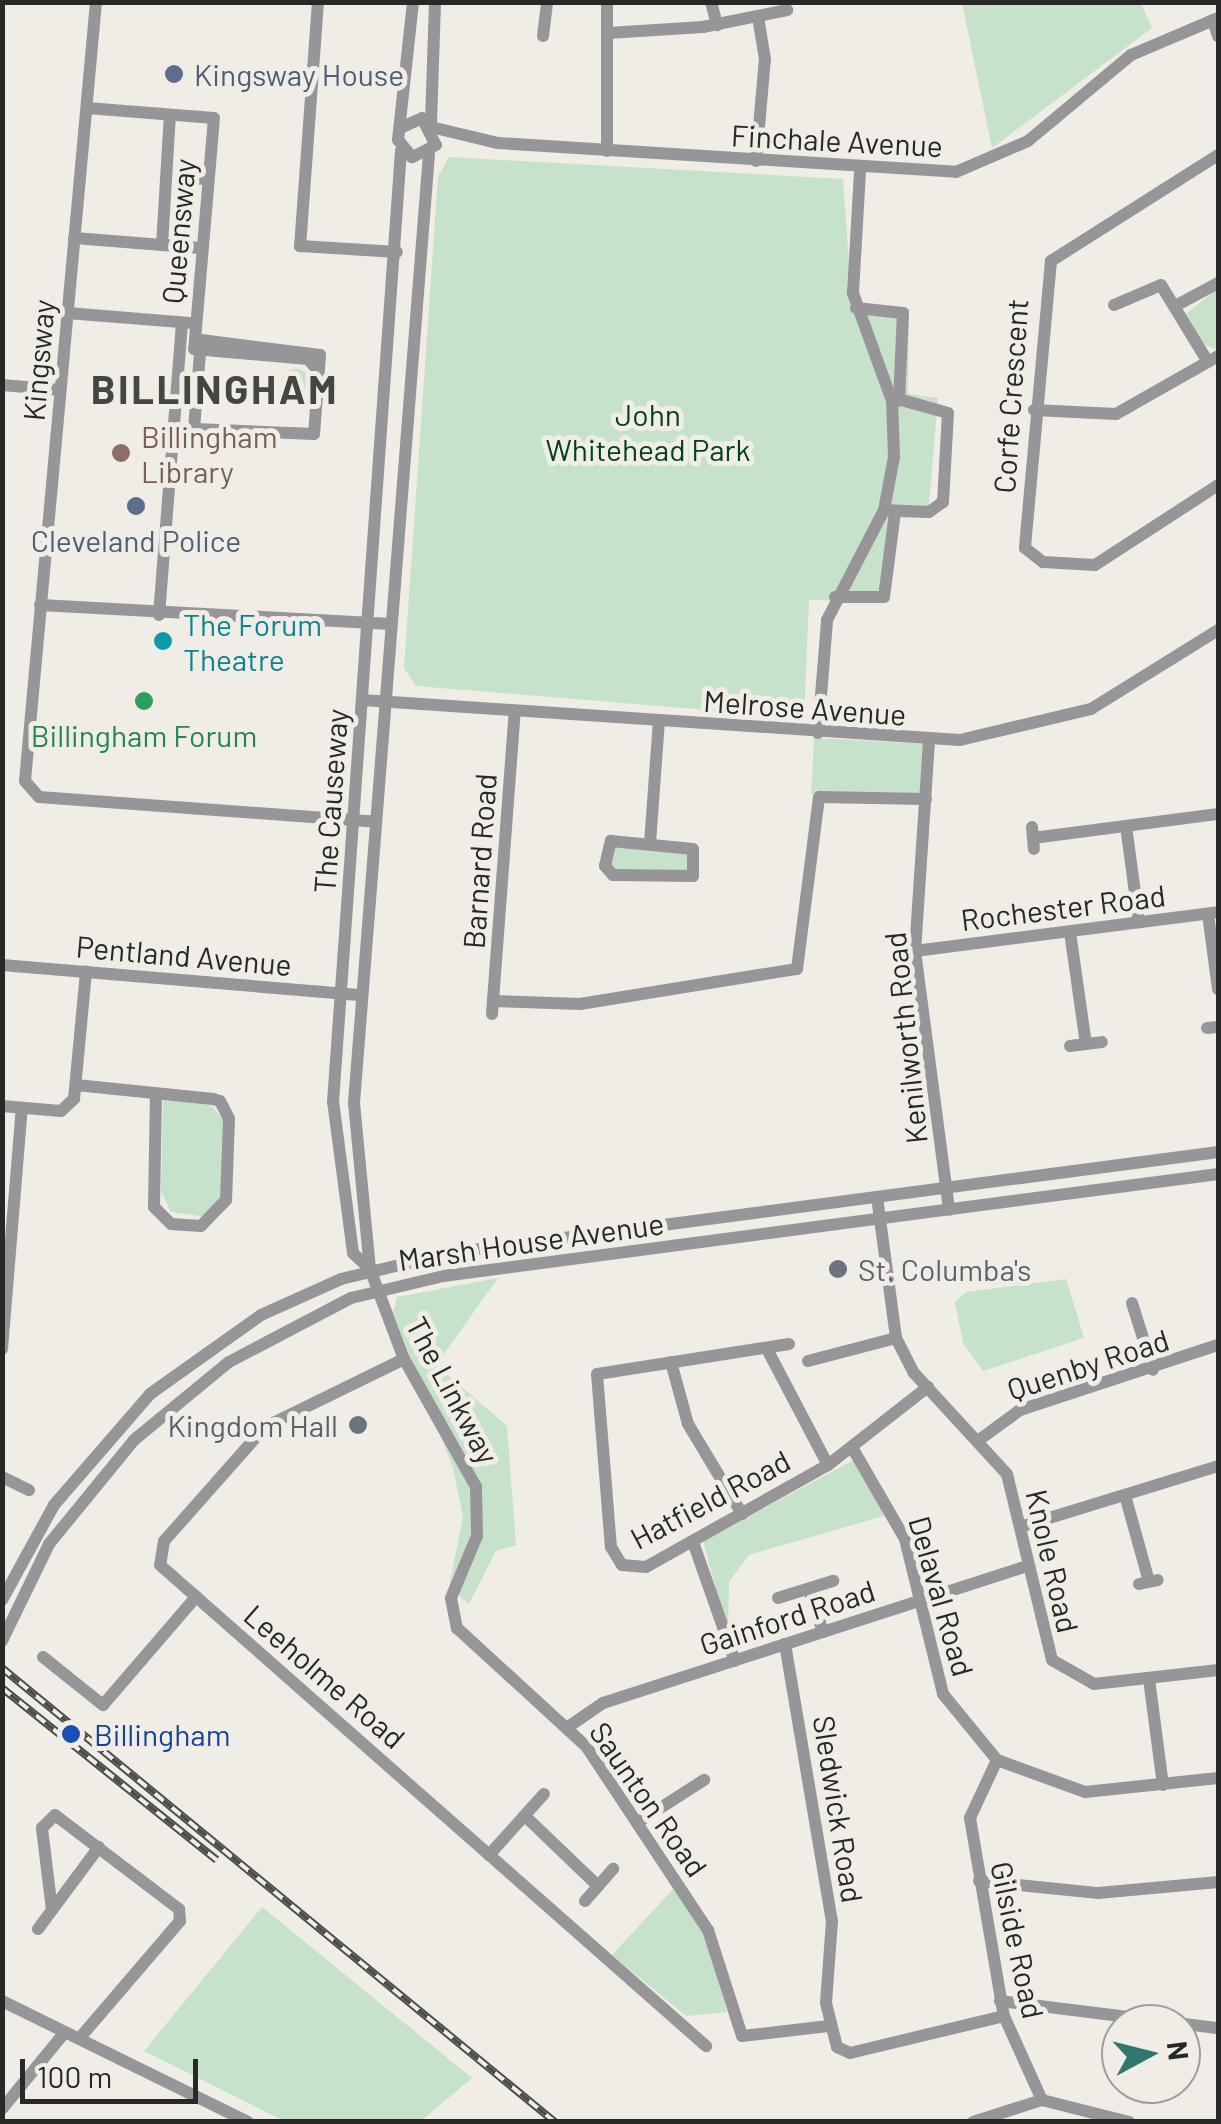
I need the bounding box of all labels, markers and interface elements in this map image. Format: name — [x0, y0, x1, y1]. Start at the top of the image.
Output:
place label: Kingsway House — [194, 56, 404, 92]
marker: Kingsway House — [163, 63, 185, 85]
street label: Finchale Avenue — [730, 116, 944, 164]
street label: Queensway — [154, 157, 202, 305]
street label: Kingsway — [15, 298, 61, 422]
street label: Corfe Crescent — [985, 298, 1035, 494]
district label: BILLINGHAM — [91, 364, 339, 412]
park label: John Whitehead Park — [545, 396, 751, 466]
place label: Billingham Library — [141, 418, 277, 488]
marker: Billingham Library — [110, 442, 132, 464]
marker: Cleveland Police — [125, 495, 147, 517]
place label: Cleveland Police — [31, 522, 241, 558]
place label: The Forum Theatre — [183, 606, 322, 676]
marker: The Forum Theatre — [152, 630, 174, 652]
street label: Melrose Avenue — [702, 682, 908, 732]
marker: Billingham Forum — [133, 690, 155, 712]
street label: The Causeway — [306, 708, 354, 894]
place label: Billingham Forum — [31, 717, 257, 753]
street label: Barnard Road — [455, 772, 503, 950]
street label: Rochester Road — [959, 877, 1167, 937]
street label: Pentland Avenue — [75, 928, 293, 982]
street label: Kenilworth Road — [876, 930, 934, 1146]
street label: Marsh House Avenue — [396, 1205, 666, 1277]
place label: St. Columba's — [858, 1251, 1032, 1287]
marker: St. Columba's — [827, 1258, 849, 1280]
street label: The Linkway — [399, 1310, 507, 1470]
street label: Quenby Road — [1003, 1321, 1173, 1407]
place label: Kingdom Hall — [168, 1407, 338, 1443]
marker: Kingdom Hall — [347, 1414, 369, 1436]
street label: Hatfield Road — [624, 1442, 796, 1556]
street label: Knole Road — [1019, 1486, 1087, 1636]
street label: Delaval Road — [902, 1512, 982, 1680]
street label: Gainford Road — [695, 1572, 879, 1662]
street label: Leeholme Road — [237, 1596, 413, 1756]
street label: Sledwick Road — [806, 1713, 872, 1905]
street label: Saunton Road — [583, 1715, 715, 1883]
place label: Billingham — [94, 1716, 230, 1752]
marker: Billingham — [58, 1721, 84, 1747]
street label: Gilside Road — [984, 1858, 1052, 2022]
north arrow — [1101, 2004, 1201, 2104]
scale bar — [25, 2039, 202, 2101]
text: N — [1161, 2039, 1197, 2062]
text: 100 m — [37, 2058, 112, 2094]

